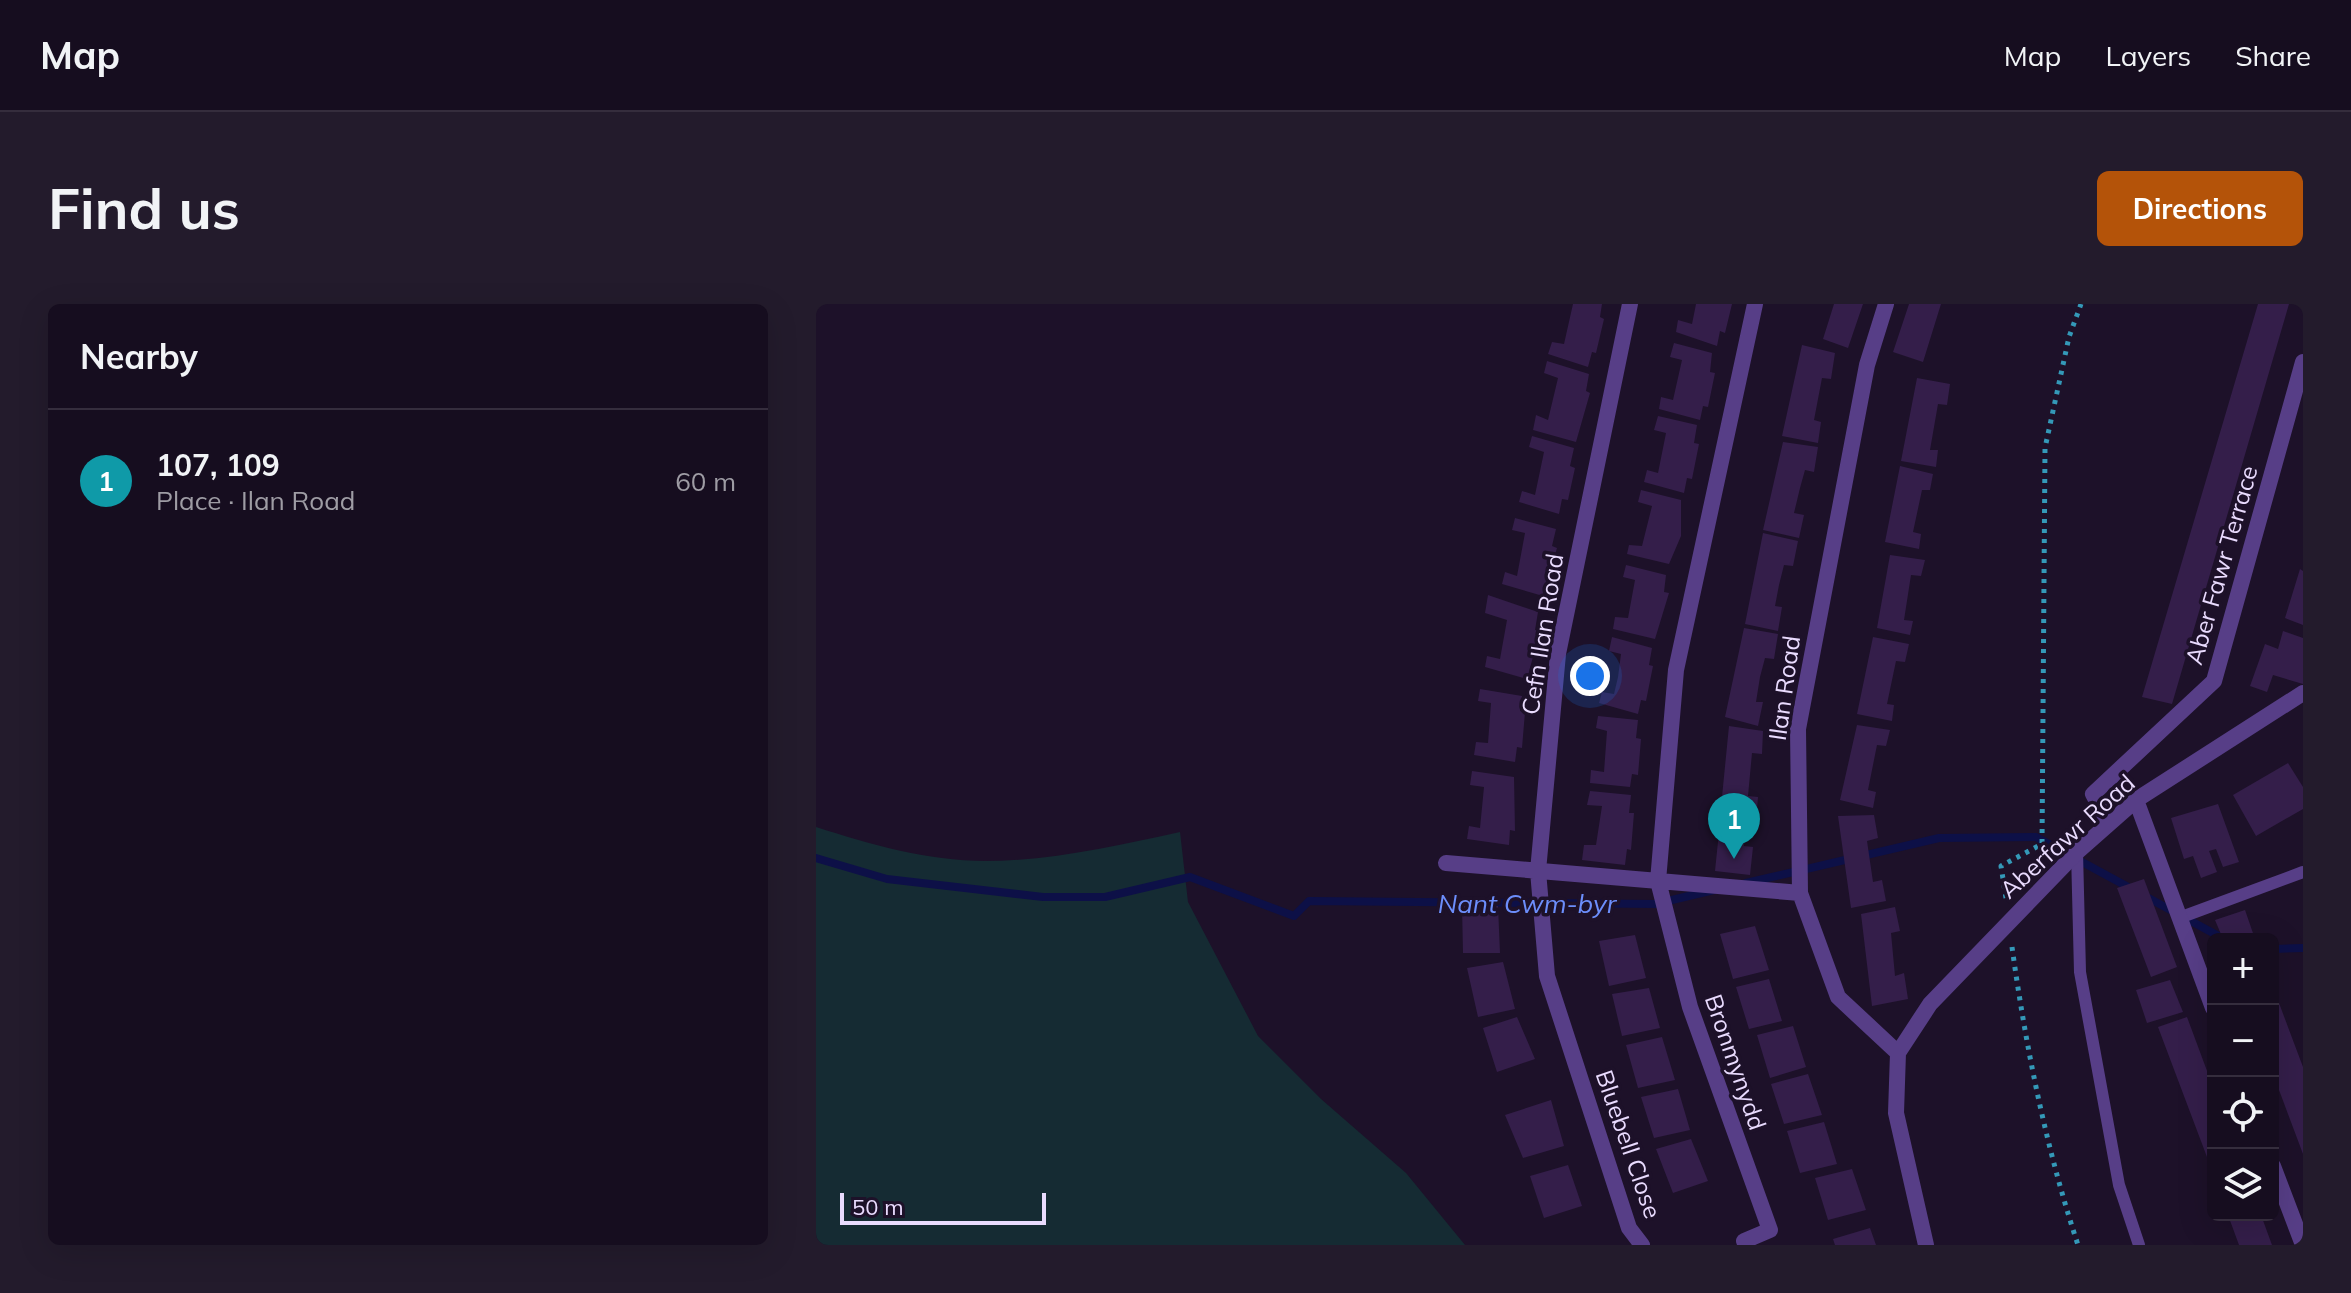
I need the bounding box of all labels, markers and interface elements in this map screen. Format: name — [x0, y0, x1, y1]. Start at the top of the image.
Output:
text: Map — [40, 31, 120, 79]
text: Map — [2004, 38, 2061, 73]
text: Layers — [2105, 38, 2191, 73]
text: Share — [2235, 38, 2311, 73]
button: Directions — [2097, 171, 2303, 246]
text: Find us — [48, 173, 240, 243]
text: Nearby — [80, 335, 198, 378]
text: 107, 109 — [156, 446, 280, 484]
street label: Aber Fawr Terrace — [2178, 462, 2264, 668]
text: 1 — [98, 465, 114, 498]
text: 60 m — [675, 465, 736, 498]
text: Place · Ilan Road — [156, 484, 355, 517]
street label: Cefn Ilan Road — [1514, 551, 1570, 717]
street label: Ilan Road — [1762, 634, 1806, 742]
your location — [1570, 656, 1610, 696]
street label: Aberfawr Road — [1993, 768, 2141, 904]
pin: 1 — [1708, 793, 1760, 859]
water label: Nant Cwm-byr — [1438, 887, 1618, 920]
map controls — [2207, 933, 2279, 1221]
button: + — [2207, 933, 2279, 1005]
street label: Bronmynydd — [1699, 990, 1773, 1134]
button: − — [2207, 1005, 2279, 1077]
street label: Bluebell Close — [1590, 1066, 1668, 1222]
button: locate — [2207, 1077, 2279, 1149]
button: layers — [2207, 1149, 2279, 1221]
scale bar — [840, 1189, 1046, 1225]
text: 50 m — [852, 1193, 903, 1221]

